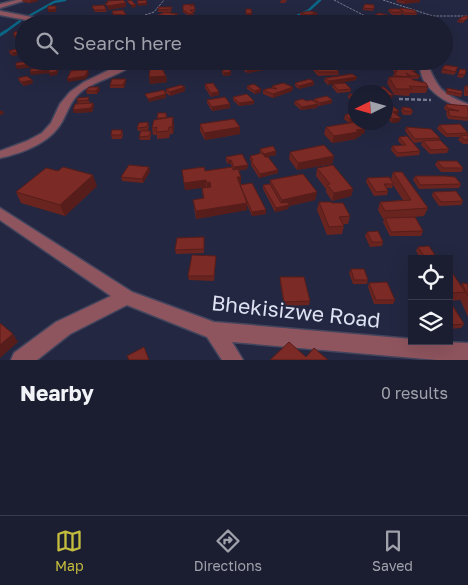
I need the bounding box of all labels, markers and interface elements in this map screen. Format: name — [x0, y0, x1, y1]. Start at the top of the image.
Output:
search box — [15, 15, 453, 70]
icon: search — [33, 29, 61, 57]
text: Search here — [73, 31, 182, 54]
north arrow — [348, 85, 393, 130]
map controls — [408, 255, 453, 345]
button: locate — [408, 255, 453, 300]
street label: Bhekisizwe Road — [210, 289, 382, 333]
button: layers — [408, 300, 453, 345]
text: Nearby — [20, 380, 94, 406]
text: 0 results — [381, 383, 448, 403]
tab: Map — [55, 527, 84, 574]
tab: Directions — [194, 527, 262, 574]
tab: Saved — [372, 527, 413, 574]

